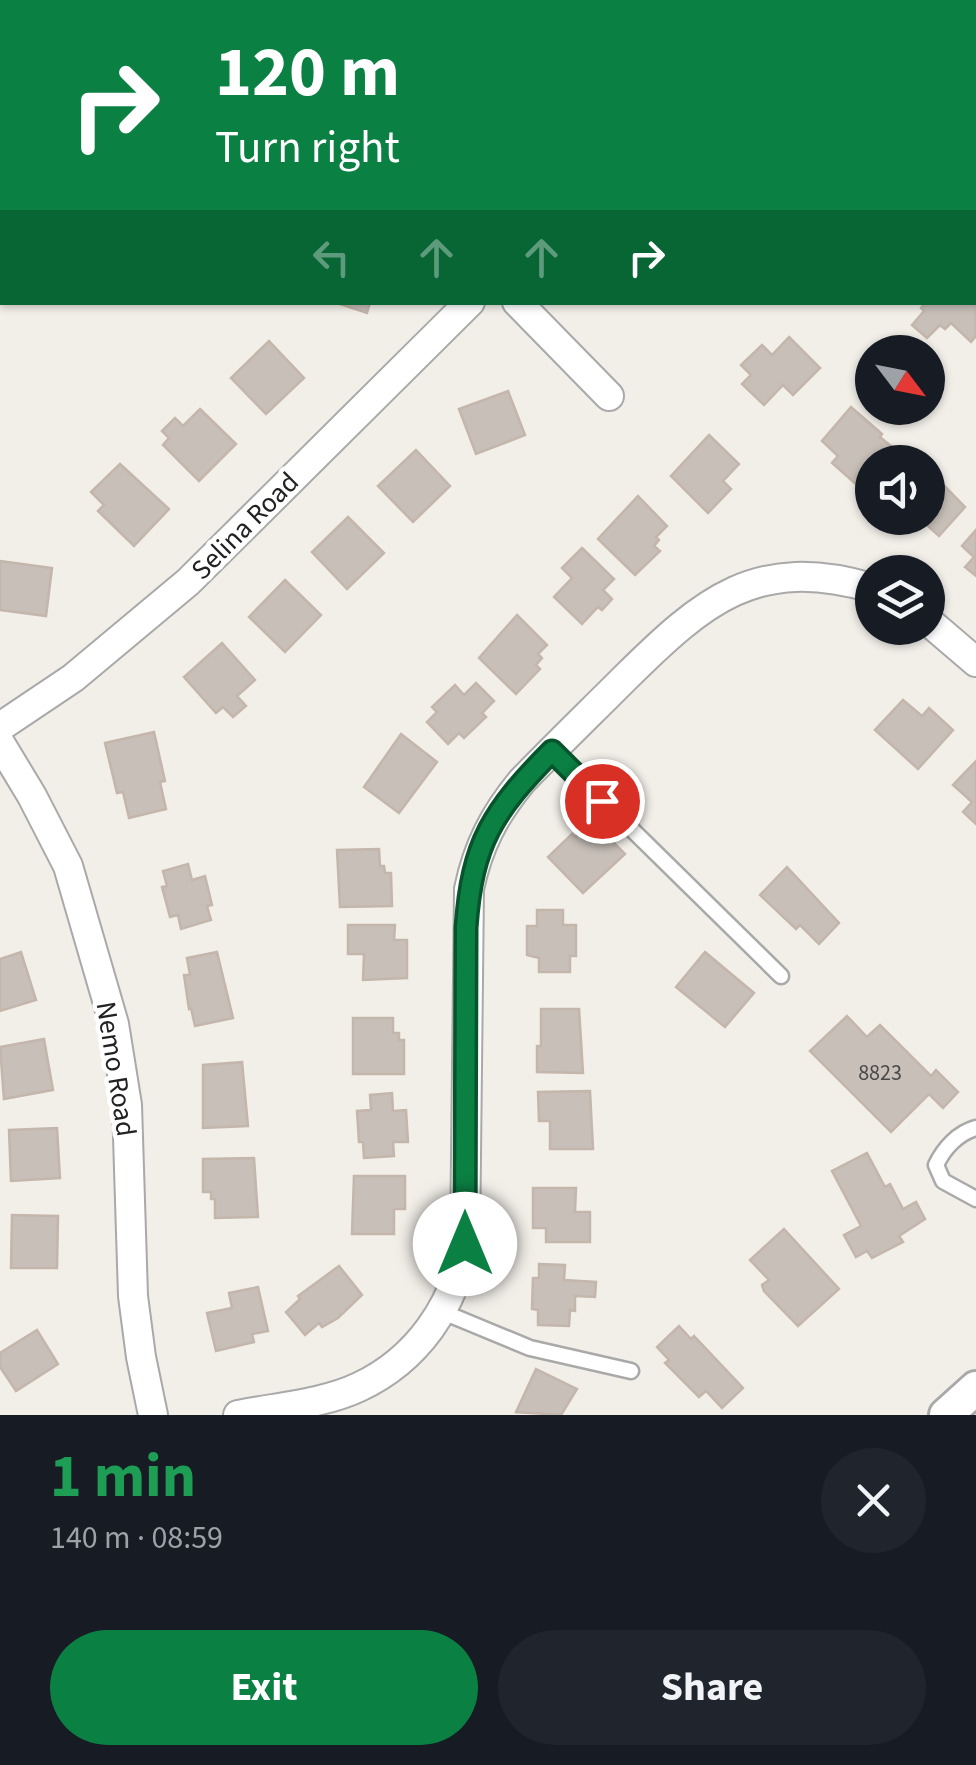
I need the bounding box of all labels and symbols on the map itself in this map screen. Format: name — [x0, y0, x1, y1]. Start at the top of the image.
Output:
north arrow — [855, 335, 945, 425]
street label: Selina Road — [182, 463, 308, 589]
pin — [560, 759, 645, 844]
street label: Nemo Road — [86, 999, 146, 1139]
house number: 8823 — [858, 1057, 902, 1089]
position arrow — [413, 1192, 517, 1296]

